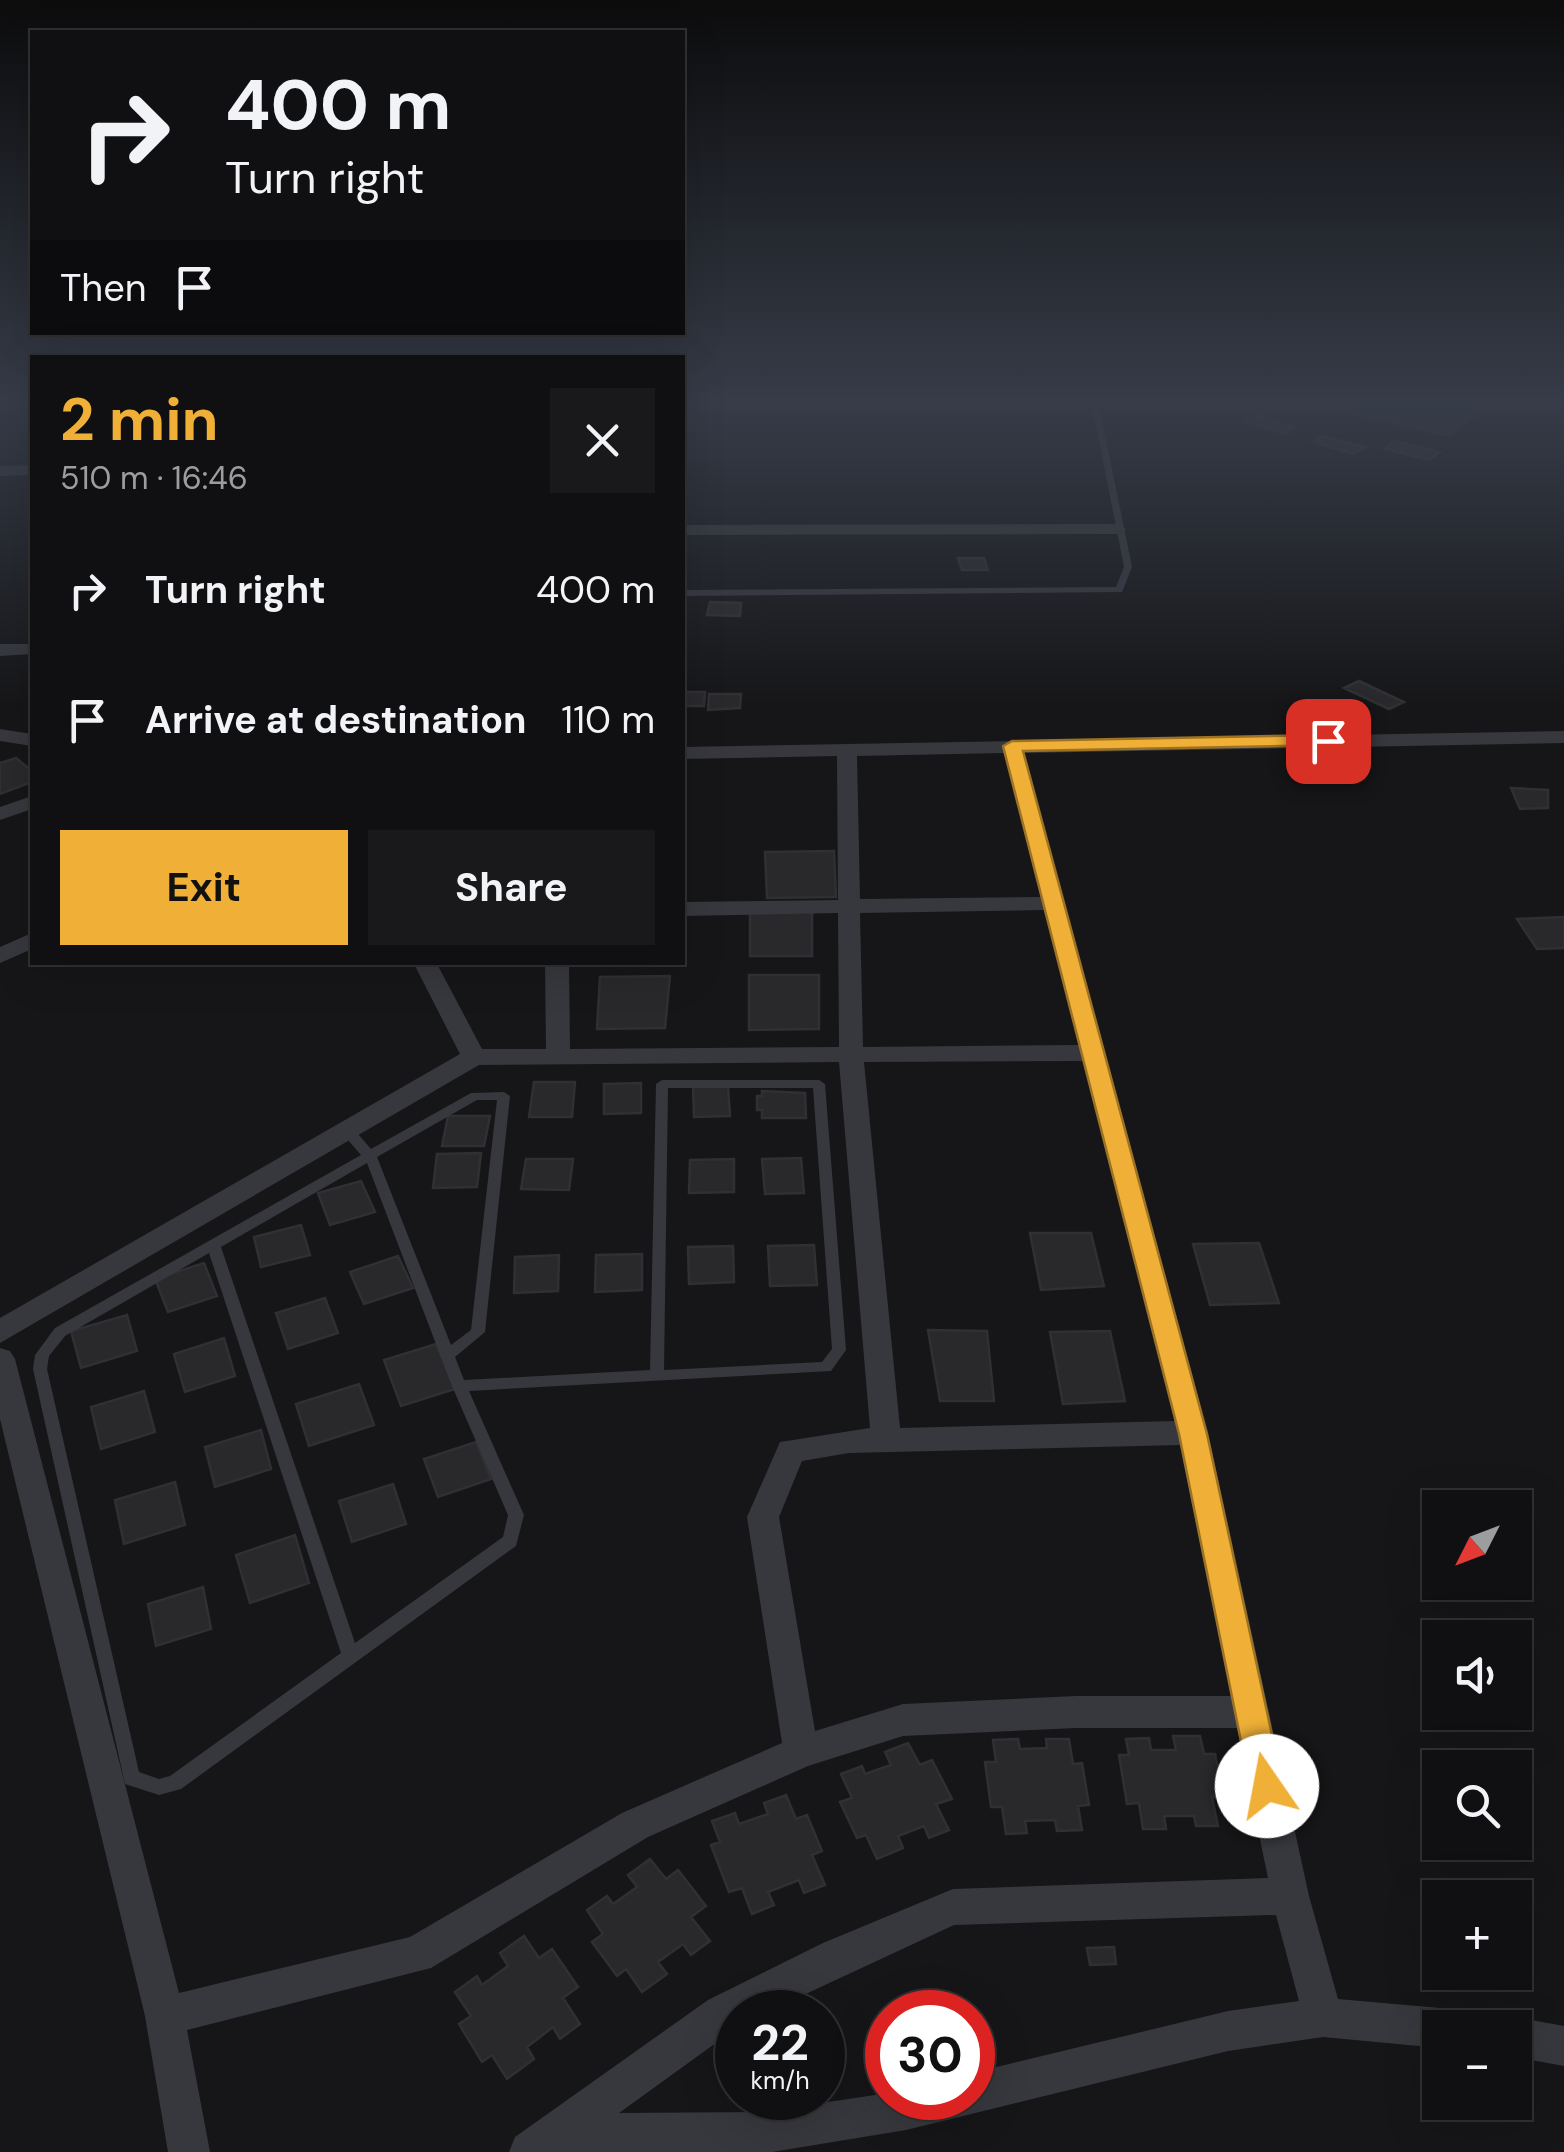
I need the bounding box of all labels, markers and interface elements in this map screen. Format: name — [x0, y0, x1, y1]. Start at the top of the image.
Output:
text: 400 m — [225, 60, 451, 151]
icon: right — [60, 70, 190, 200]
text: Turn right — [225, 148, 424, 207]
icon: arrive — [167, 260, 222, 315]
text: Then — [60, 263, 147, 313]
text: 2 min — [60, 380, 219, 459]
button: close — [550, 388, 655, 493]
text: 510 m · 16:46 — [60, 457, 248, 499]
icon: right — [60, 563, 115, 618]
text: Turn right — [145, 565, 326, 615]
text: 400 m — [536, 565, 655, 615]
icon: arrive — [60, 693, 115, 748]
text: Arrive at destination — [145, 695, 527, 745]
text: 110 m — [561, 695, 655, 745]
pin — [1286, 699, 1371, 784]
icon: arrive — [1301, 714, 1356, 769]
button: Exit — [60, 830, 348, 945]
button: Share — [368, 830, 655, 945]
north arrow — [1422, 1490, 1532, 1600]
map controls — [1422, 1490, 1532, 2120]
button: sound — [1422, 1620, 1532, 1730]
position arrow — [1215, 1734, 1319, 1838]
button: search — [1422, 1750, 1532, 1860]
button: + — [1422, 1880, 1532, 1990]
speed limit sign: 30 — [865, 1990, 995, 2120]
text: 22 — [751, 2010, 809, 2076]
button: − — [1422, 2010, 1532, 2120]
text: km/h — [750, 2064, 810, 2097]

